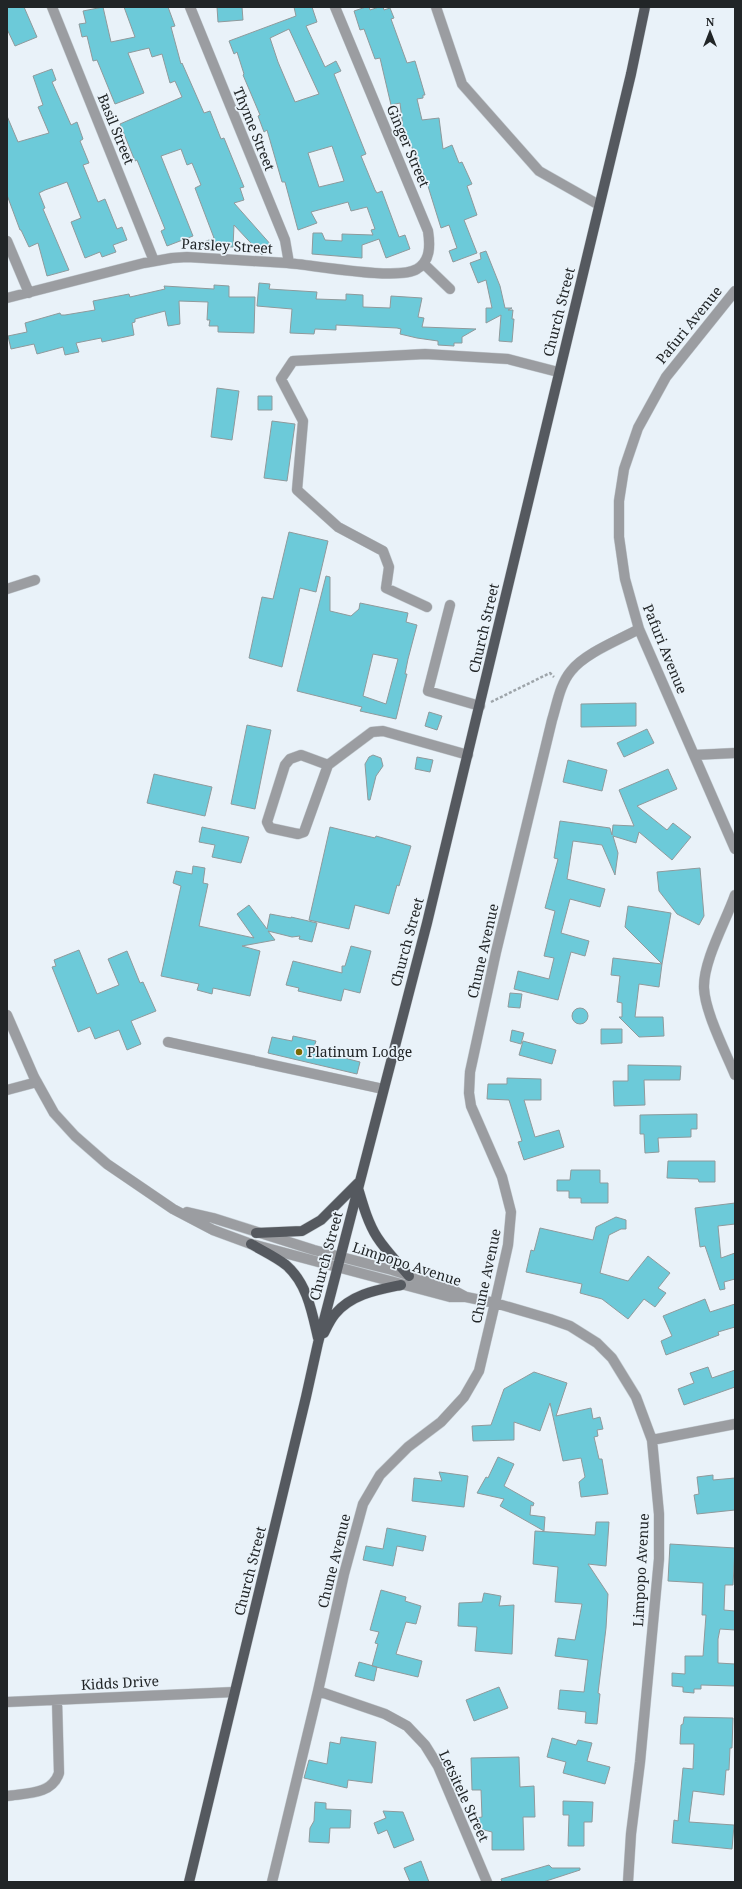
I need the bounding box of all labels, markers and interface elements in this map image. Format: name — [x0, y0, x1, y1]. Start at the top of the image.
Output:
north arrow — [690, 12, 730, 52]
text: N — [706, 14, 715, 29]
street label: Thyme Street — [229, 84, 280, 173]
street label: Basil Street — [94, 91, 139, 167]
street label: Ginger Street — [383, 102, 434, 190]
street label: Parsley Street — [181, 234, 273, 257]
street label: Church Street — [538, 265, 579, 359]
street label: Pafuri Avenue — [651, 282, 726, 368]
street label: Church Street — [464, 581, 503, 675]
street label: Pafuri Avenue — [639, 601, 692, 696]
street label: Church Street — [386, 895, 428, 988]
street label: Chune Avenue — [462, 902, 503, 1000]
place label: Platinum Lodge — [307, 1042, 412, 1061]
marker: Platinum Lodge — [294, 1047, 304, 1057]
street label: Church Street — [305, 1209, 347, 1302]
street label: Chune Avenue — [466, 1227, 505, 1325]
street label: Limpopo Avenue — [350, 1237, 464, 1290]
street label: Chune Avenue — [313, 1512, 354, 1610]
street label: Limpopo Avenue — [628, 1513, 653, 1627]
street label: Church Street — [229, 1524, 270, 1618]
street label: Kidds Drive — [80, 1671, 160, 1694]
street label: Letsitele Street — [435, 1747, 494, 1845]

